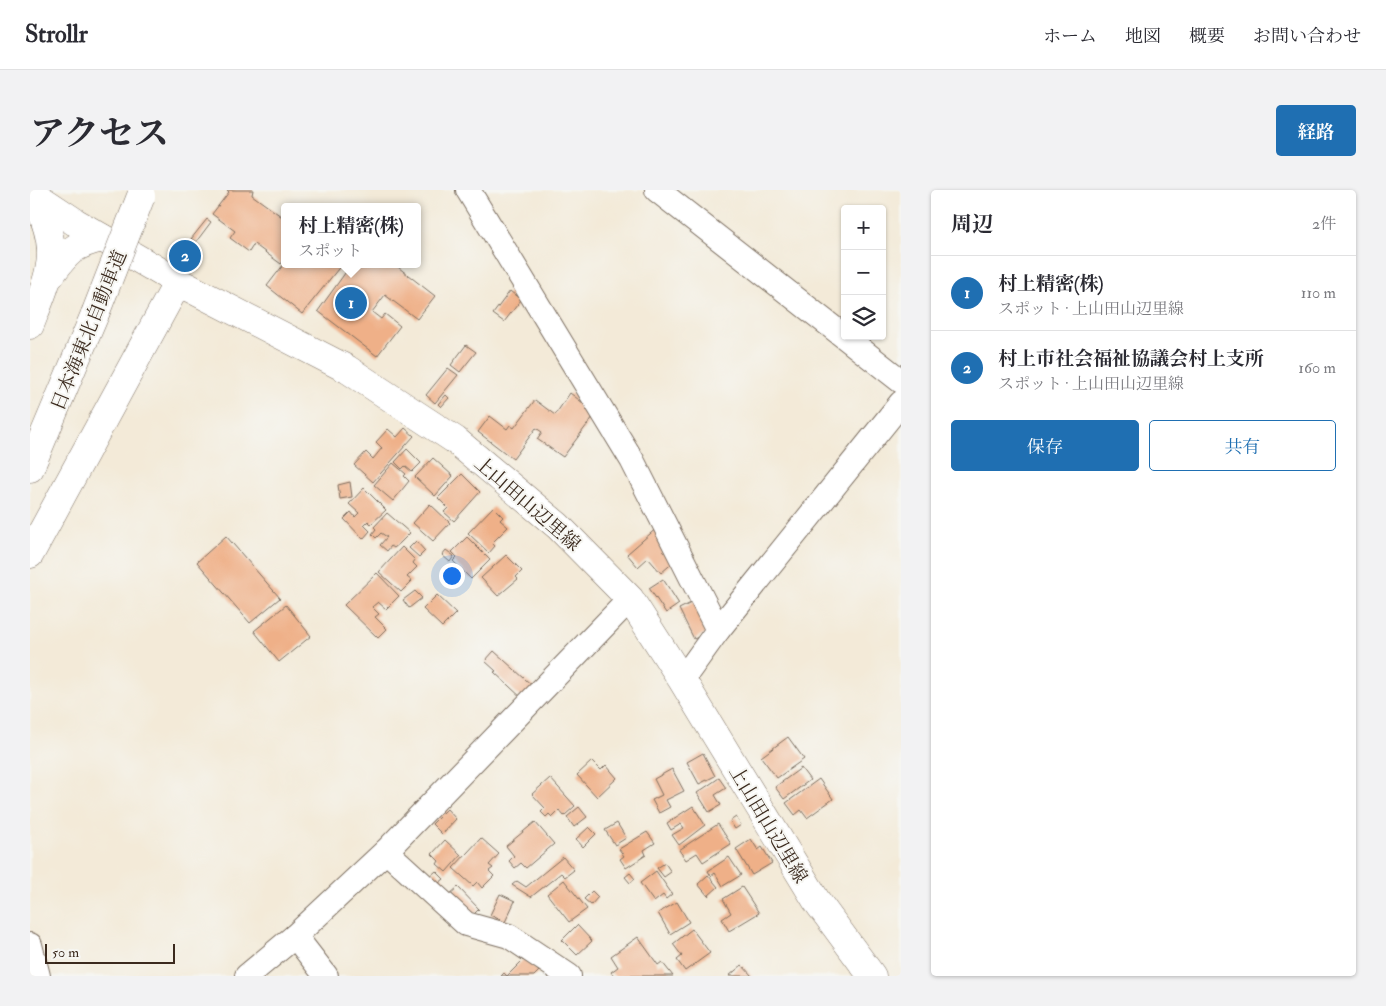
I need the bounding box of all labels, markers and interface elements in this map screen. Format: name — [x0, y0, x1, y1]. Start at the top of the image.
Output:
text: Strollr — [25, 19, 88, 50]
text: ホーム — [1043, 25, 1097, 48]
text: 地図 — [1125, 25, 1161, 48]
text: 概要 — [1189, 25, 1225, 48]
text: お問い合わせ — [1253, 25, 1361, 48]
button: 経路 — [1276, 105, 1356, 156]
text: アクセス — [30, 112, 169, 156]
popup — [281, 203, 421, 268]
map controls — [841, 205, 886, 340]
button: + — [841, 205, 886, 250]
text: 周辺 — [951, 211, 993, 238]
text: 村上精密(株) — [298, 214, 404, 238]
text: 2件 — [1312, 214, 1336, 234]
pin: 2 — [169, 237, 201, 275]
text: スポット — [298, 241, 362, 261]
street label: 日本海東北自動車道 — [46, 247, 132, 414]
button: − — [841, 250, 886, 295]
text: 村上精密(株) — [998, 272, 1103, 296]
text: 1 — [964, 283, 970, 303]
text: 110 m — [1301, 283, 1336, 303]
pin: 1 — [335, 284, 367, 322]
button: layers — [841, 295, 886, 340]
text: スポット · 上山田山辺里線 — [998, 299, 1184, 319]
text: 村上市社会福祉協議会村上支所 — [998, 347, 1264, 371]
text: 2 — [963, 358, 971, 378]
text: 160 m — [1298, 358, 1336, 378]
text: スポット · 上山田山辺里線 — [998, 374, 1184, 394]
button: 保存 — [951, 420, 1139, 471]
button: 共有 — [1149, 420, 1336, 471]
street label: 上山田山辺里線 — [469, 451, 585, 556]
your location — [439, 563, 465, 589]
street label: 上山田山辺里線 — [724, 761, 813, 888]
scale bar — [45, 941, 175, 964]
text: 50 m — [52, 944, 79, 961]

